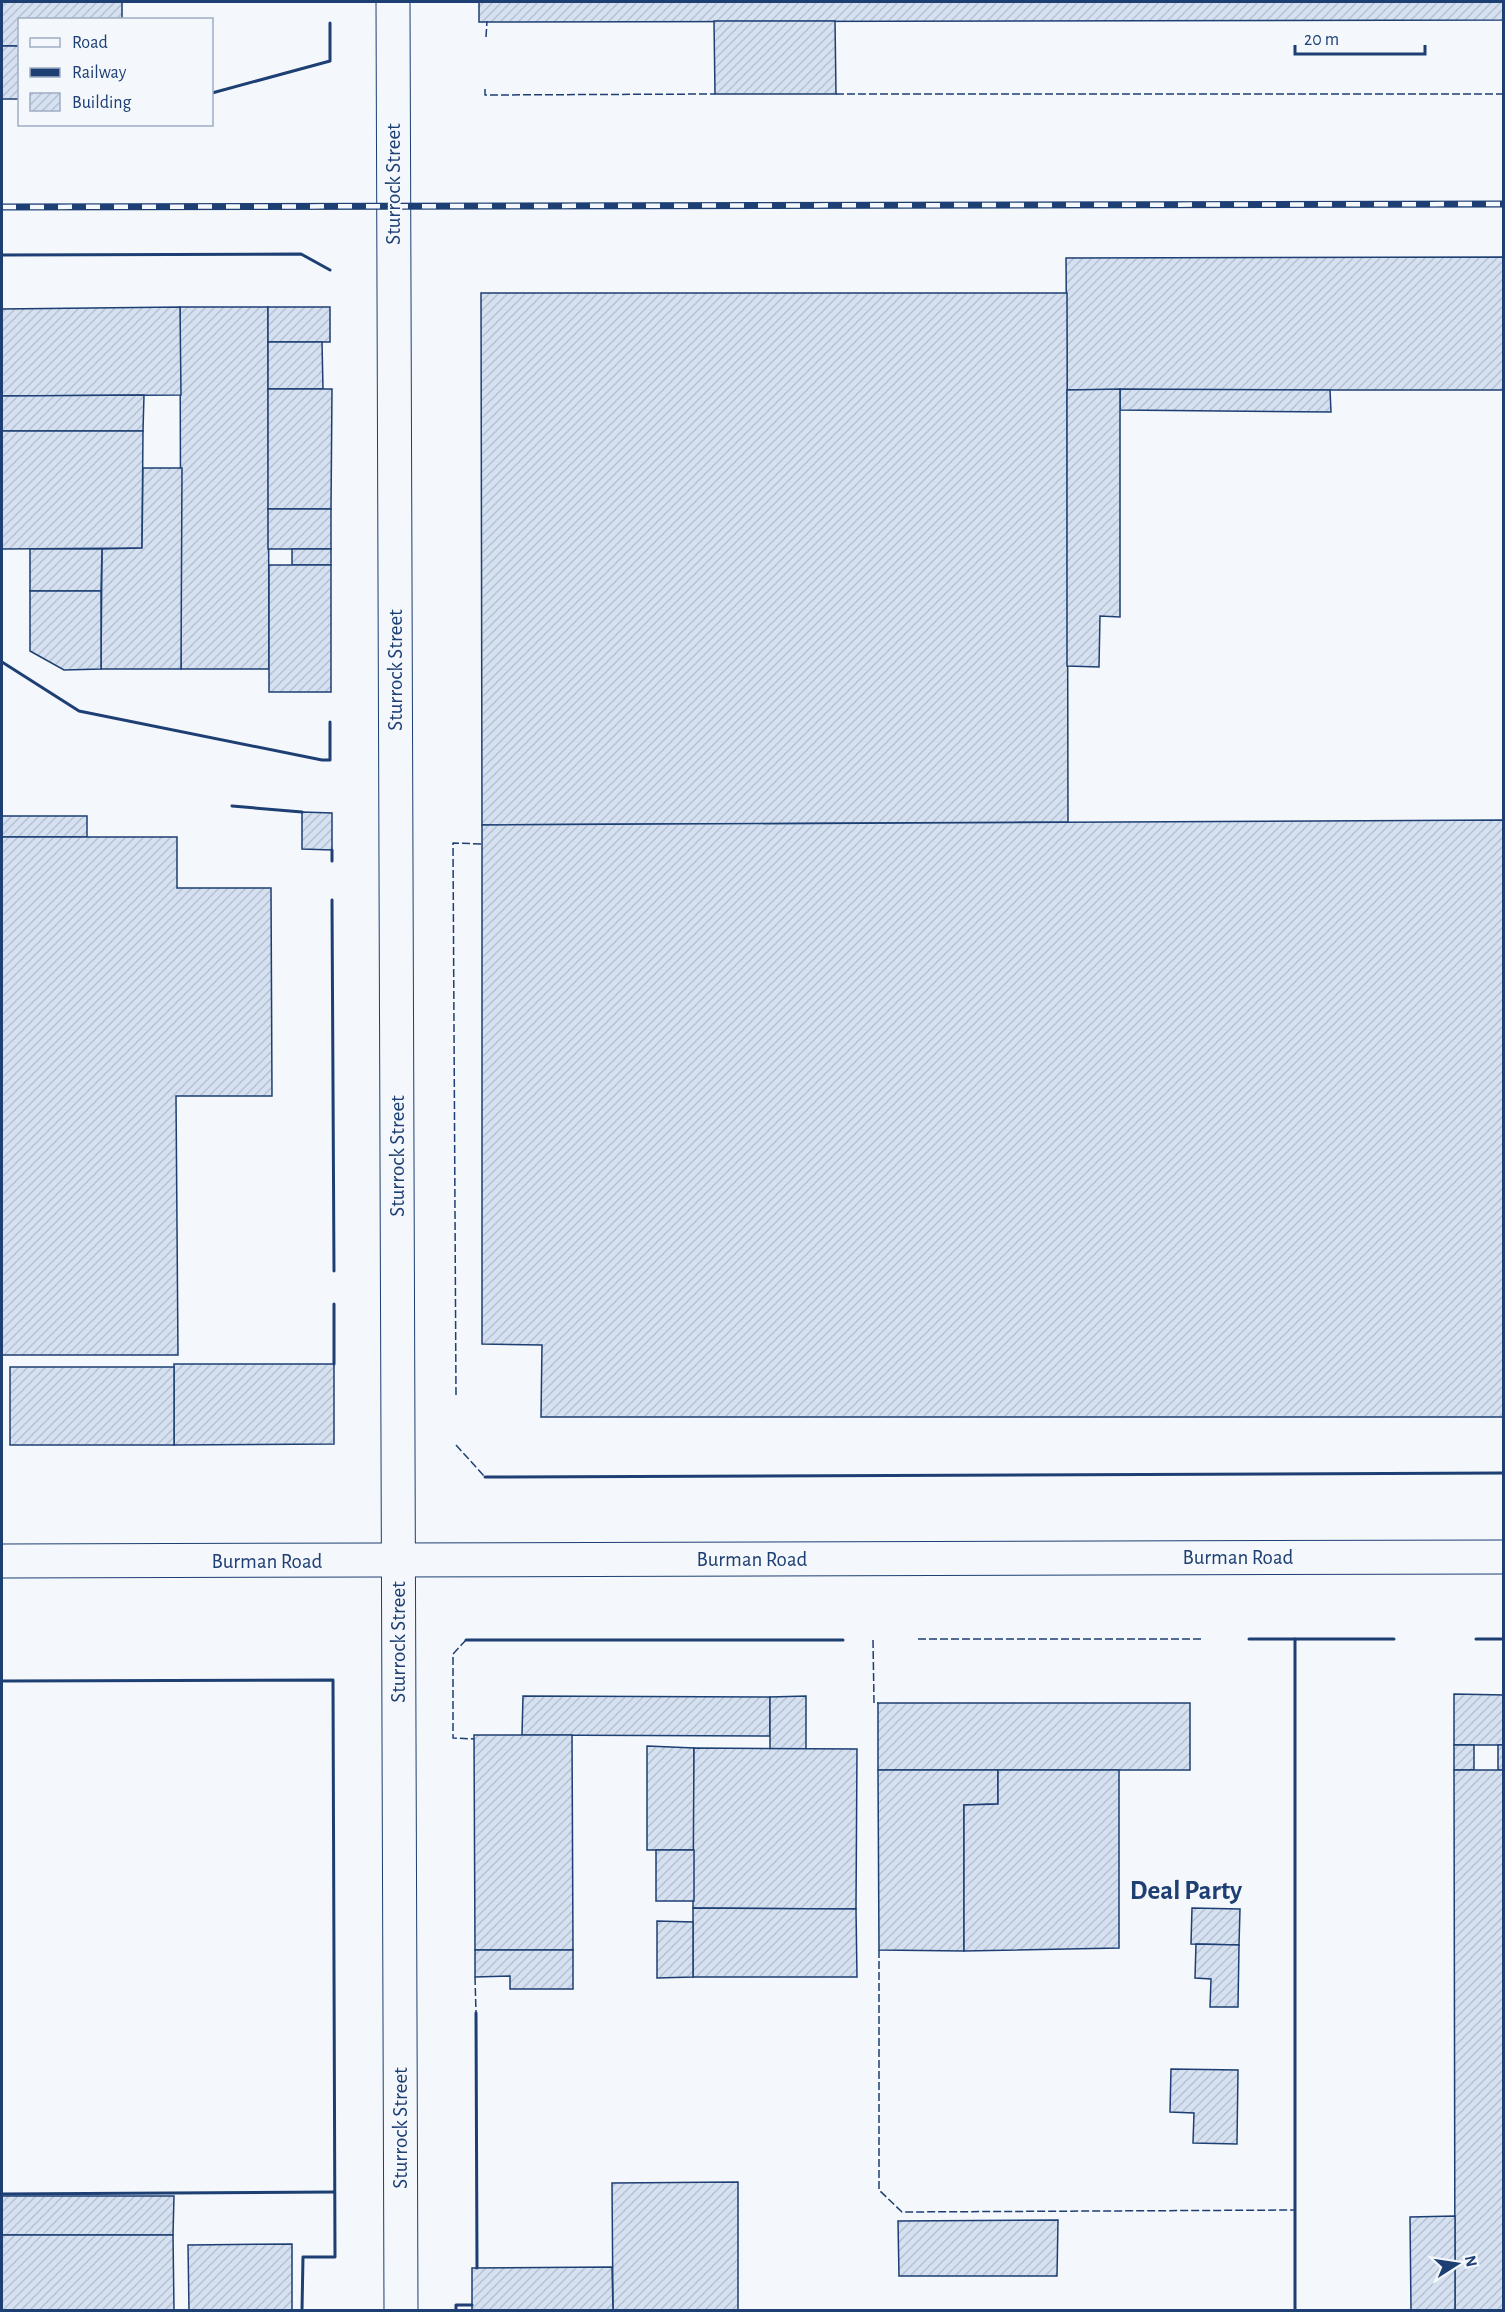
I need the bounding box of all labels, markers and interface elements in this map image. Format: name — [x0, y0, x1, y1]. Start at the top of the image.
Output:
legend — [18, 18, 213, 126]
scale bar — [1295, 18, 1426, 56]
text: 20 m — [1304, 31, 1339, 49]
text: Road — [72, 34, 108, 52]
text: Railway — [72, 64, 127, 82]
text: Building — [72, 94, 132, 112]
street label: Sturrock Street — [383, 123, 404, 245]
street label: Sturrock Street — [385, 609, 406, 731]
street label: Sturrock Street — [387, 1095, 408, 1217]
street label: Burman Road — [1183, 1547, 1294, 1568]
street label: Burman Road — [697, 1549, 808, 1570]
street label: Burman Road — [212, 1551, 323, 1572]
street label: Sturrock Street — [388, 1581, 409, 1703]
district label: Deal Party — [1130, 1877, 1243, 1905]
street label: Sturrock Street — [390, 2067, 411, 2189]
north arrow — [1427, 2234, 1487, 2294]
text: N — [1462, 2254, 1480, 2268]

